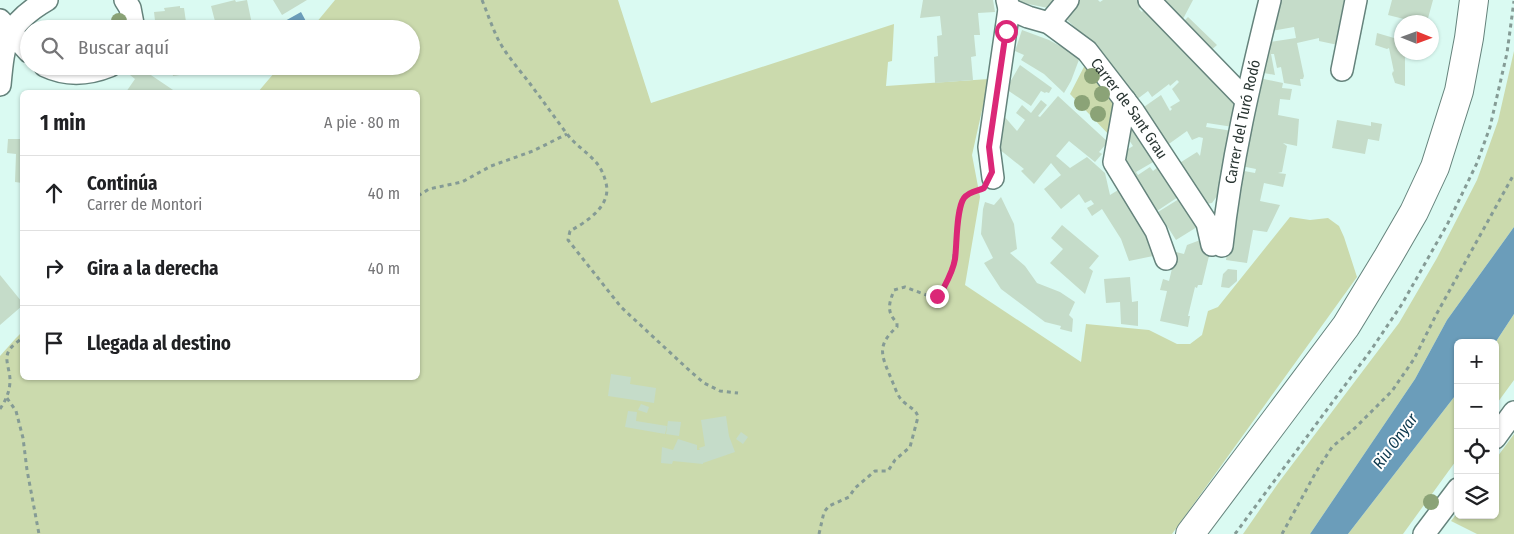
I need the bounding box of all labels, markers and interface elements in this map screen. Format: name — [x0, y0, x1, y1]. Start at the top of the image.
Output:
north arrow — [1394, 15, 1439, 60]
search box — [20, 20, 420, 75]
route start — [995, 20, 1018, 43]
icon: search — [38, 34, 66, 62]
text: Buscar aquí — [78, 36, 169, 59]
street label: Carrer de Sant Grau — [1087, 55, 1171, 162]
street label: Carrer del Turó Rodó — [1222, 58, 1264, 185]
text: 1 min — [40, 110, 86, 136]
text: A pie · 80 m — [324, 113, 400, 132]
text: Continúa — [87, 172, 158, 195]
icon: ahead — [40, 179, 68, 207]
text: 40 m — [368, 184, 400, 203]
text: Carrer de Montori — [87, 195, 202, 214]
icon: right — [40, 254, 68, 282]
text: Gira a la derecha — [87, 257, 219, 280]
text: 40 m — [368, 259, 400, 278]
route end — [926, 285, 949, 308]
icon: arrive — [40, 329, 68, 357]
text: Llegada al destino — [87, 332, 231, 355]
map controls — [1454, 339, 1499, 519]
button: + — [1454, 339, 1499, 384]
button: − — [1454, 384, 1499, 429]
water label: Riu Onyar — [1369, 409, 1422, 472]
button: locate — [1454, 429, 1499, 474]
button: layers — [1454, 474, 1499, 519]

